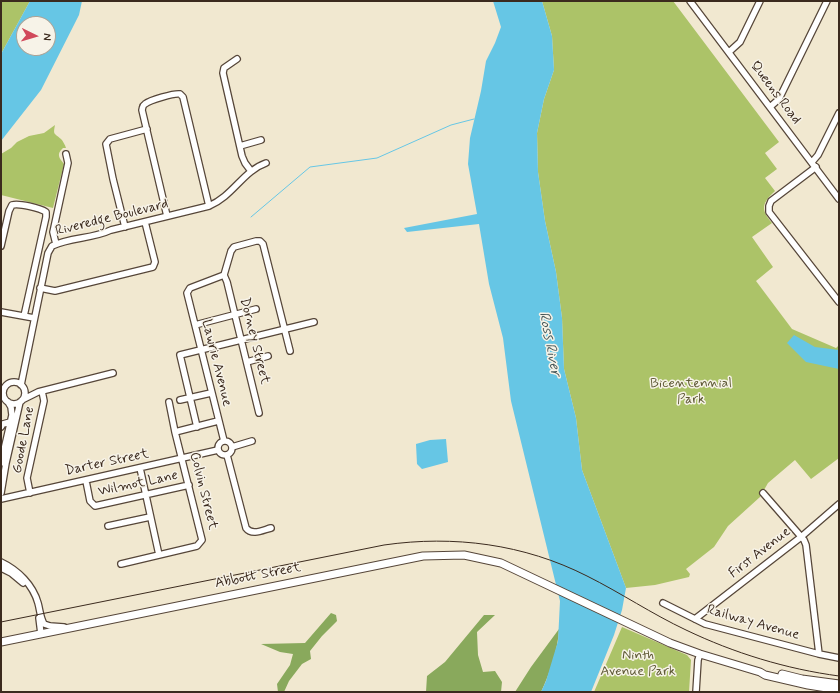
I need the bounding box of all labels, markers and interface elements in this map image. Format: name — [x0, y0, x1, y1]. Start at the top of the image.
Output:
north arrow — [16, 16, 56, 56]
text: N — [40, 33, 54, 41]
street label: Queens Road — [746, 58, 804, 128]
street label: Riveredge Boulevard — [54, 196, 170, 240]
street label: Dorney Street — [235, 296, 273, 386]
water label: Ross River — [534, 310, 564, 378]
street label: Lawrie Avenue — [197, 318, 235, 408]
park label: Bicentennial Park — [650, 376, 732, 408]
street label: Goode Lane — [9, 405, 39, 475]
street label: Darter Street — [64, 446, 150, 480]
street label: Colvin Street — [185, 450, 221, 532]
street label: Wilmot Lane — [97, 467, 179, 501]
street label: First Avenue — [726, 524, 794, 582]
street label: Abbott Street — [214, 559, 302, 593]
street label: Railway Avenue — [705, 602, 801, 644]
park label: Ninth Avenue Park — [600, 648, 676, 680]

